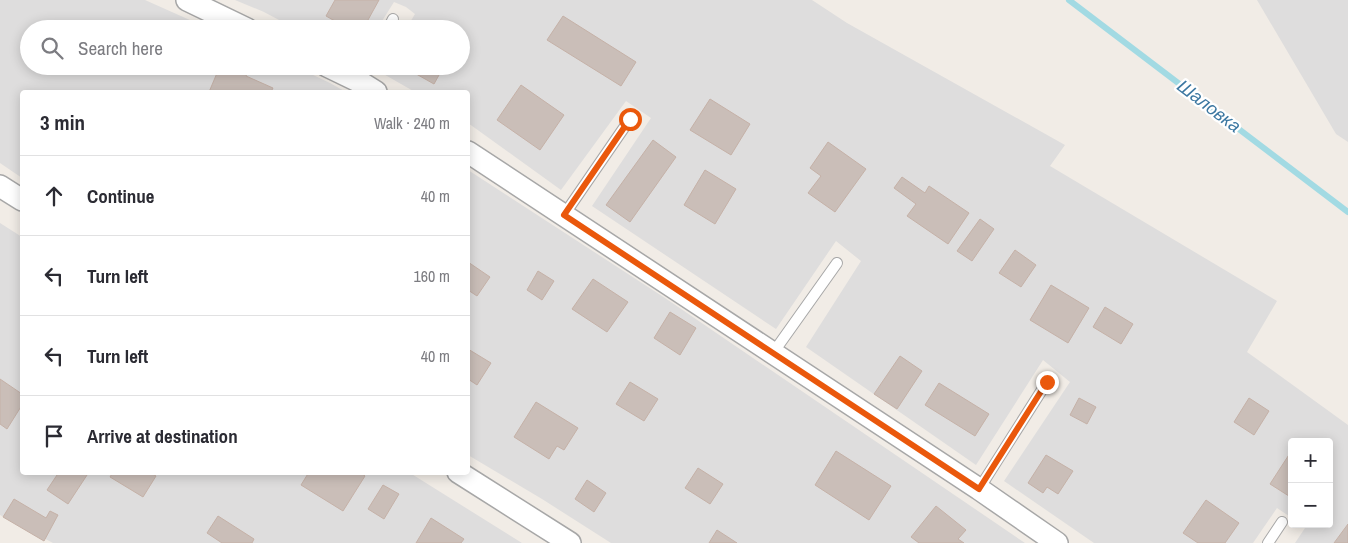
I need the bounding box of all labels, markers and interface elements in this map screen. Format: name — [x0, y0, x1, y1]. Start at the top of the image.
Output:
search box — [20, 20, 470, 75]
icon: search — [38, 34, 66, 62]
text: Search here — [78, 35, 163, 61]
water label: Шаловка — [1172, 73, 1247, 138]
text: 3 min — [40, 108, 85, 137]
route start — [619, 108, 642, 131]
text: Walk · 240 m — [374, 112, 450, 134]
icon: ahead — [40, 182, 68, 210]
text: Continue — [87, 183, 155, 209]
text: 40 m — [421, 185, 450, 207]
icon: left — [40, 262, 68, 290]
text: Turn left — [87, 263, 148, 289]
text: 160 m — [414, 265, 450, 287]
icon: left — [40, 342, 68, 370]
text: Turn left — [87, 343, 148, 369]
text: 40 m — [421, 345, 450, 367]
route end — [1036, 371, 1059, 394]
icon: arrive — [40, 422, 68, 450]
text: Arrive at destination — [87, 423, 238, 449]
map controls — [1288, 438, 1333, 528]
button: + — [1288, 438, 1333, 483]
button: − — [1288, 483, 1333, 528]

